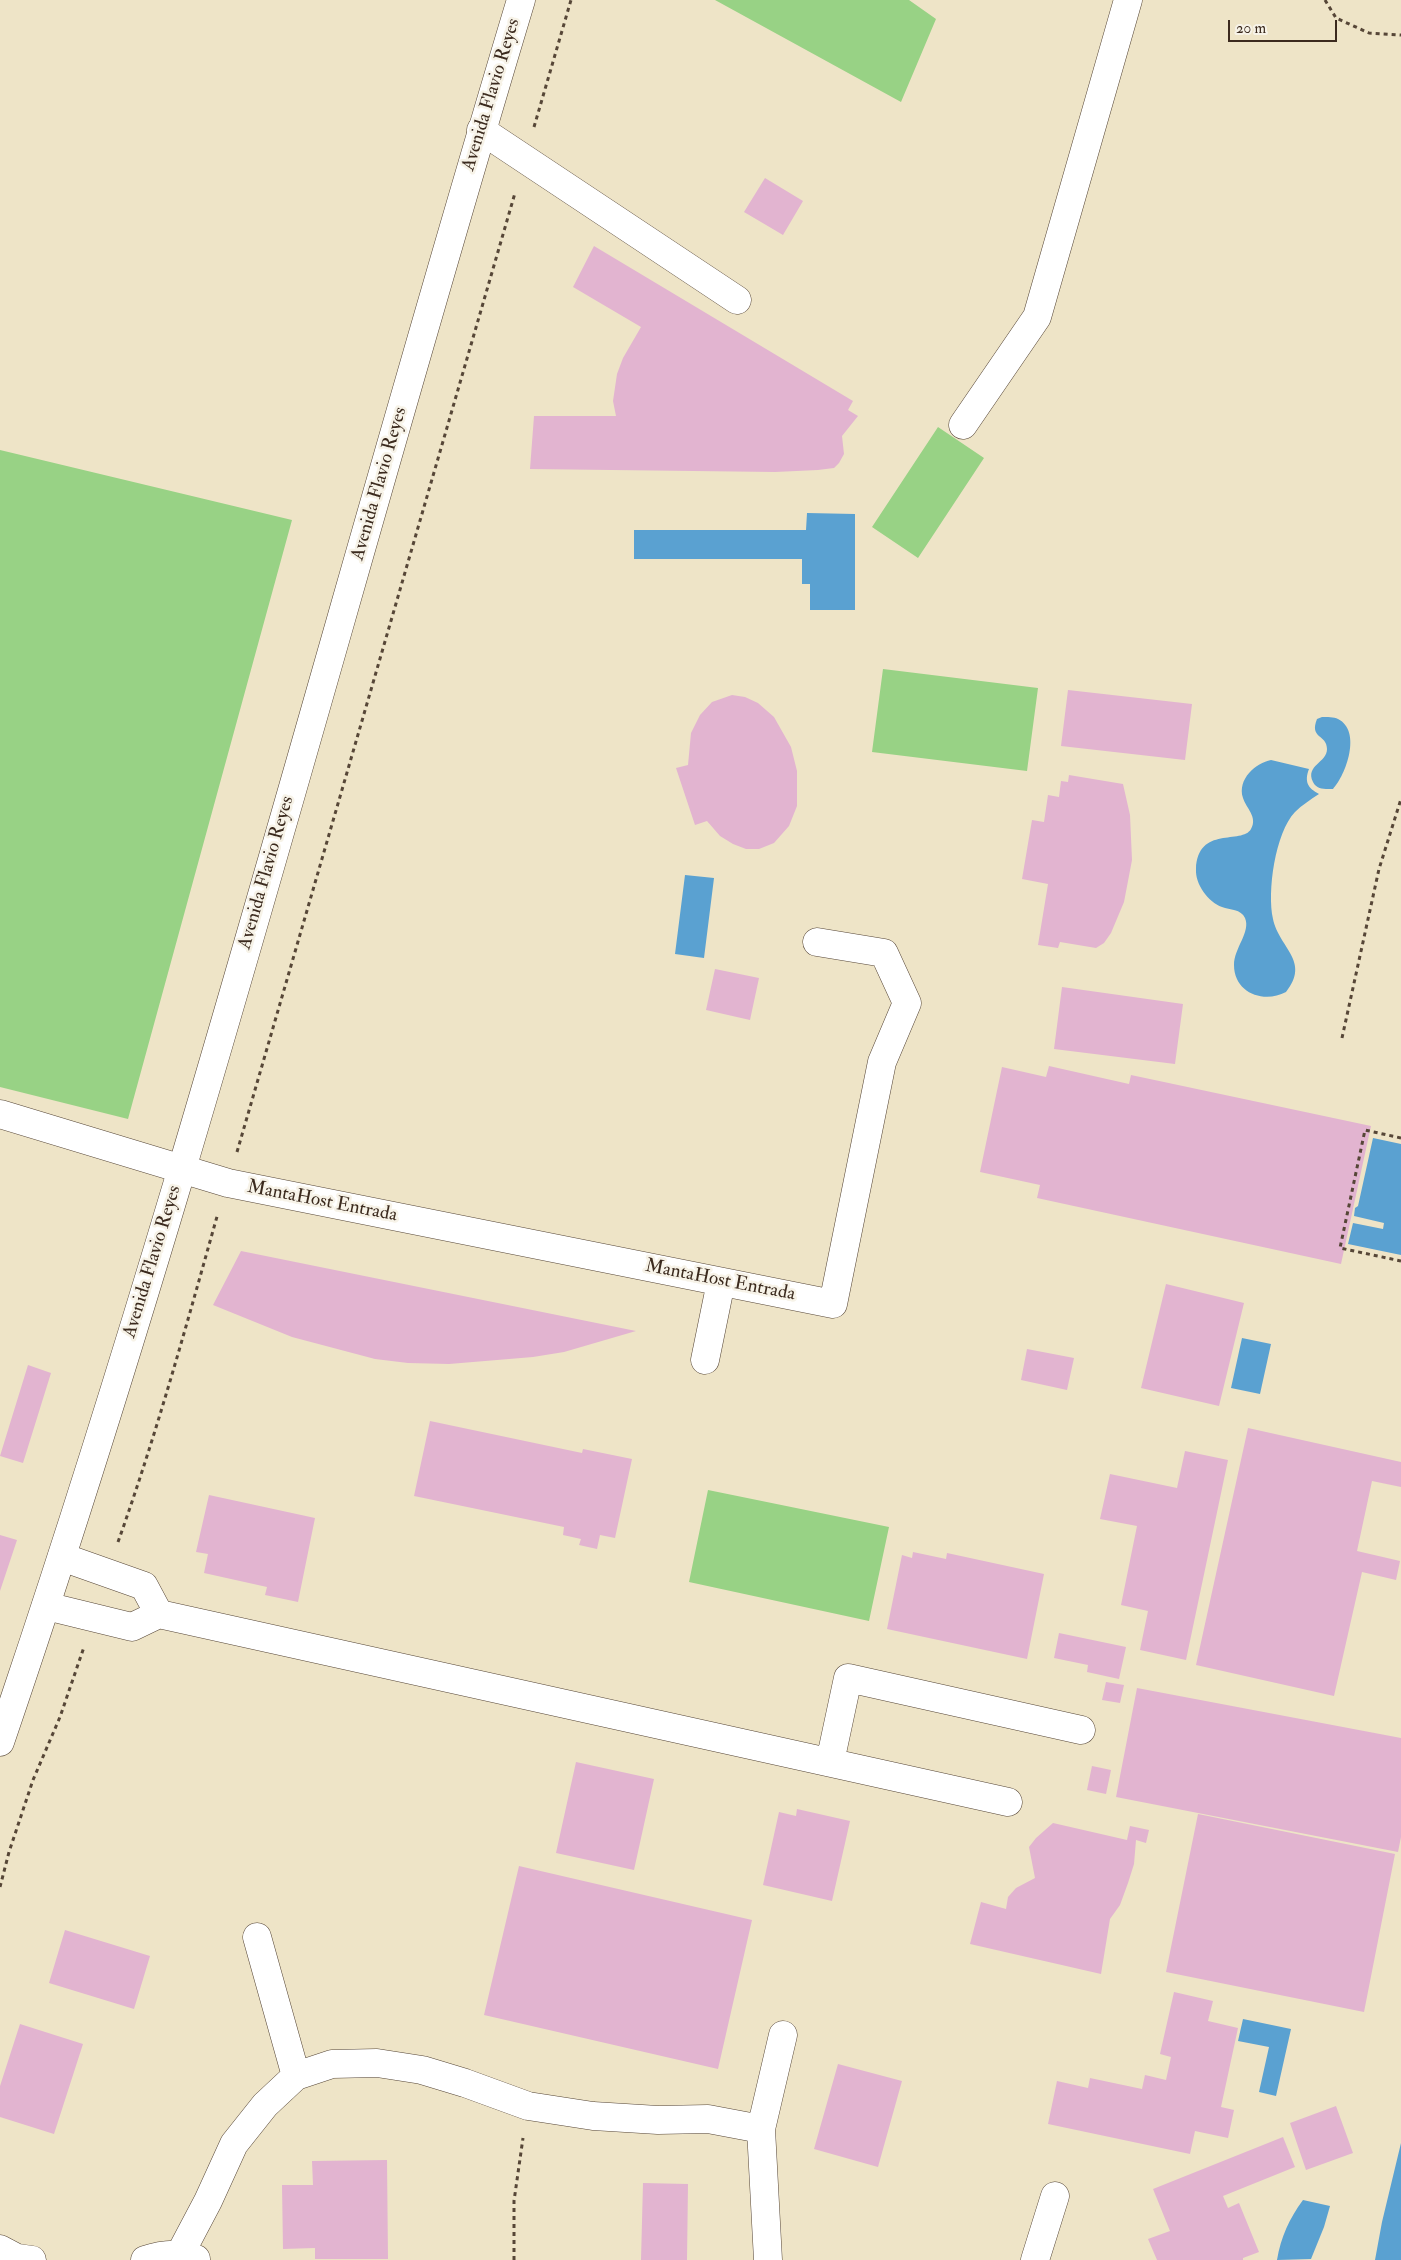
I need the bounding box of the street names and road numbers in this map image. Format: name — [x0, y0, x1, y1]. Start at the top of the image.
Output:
street label: Avenida Flavio Reyes — [458, 16, 526, 174]
street label: Avenida Flavio Reyes — [347, 405, 413, 563]
street label: Avenida Flavio Reyes — [234, 794, 300, 952]
street label: MantaHost Entrada — [245, 1176, 399, 1228]
street label: Avenida Flavio Reyes — [119, 1183, 187, 1341]
street label: MantaHost Entrada — [643, 1255, 797, 1307]

